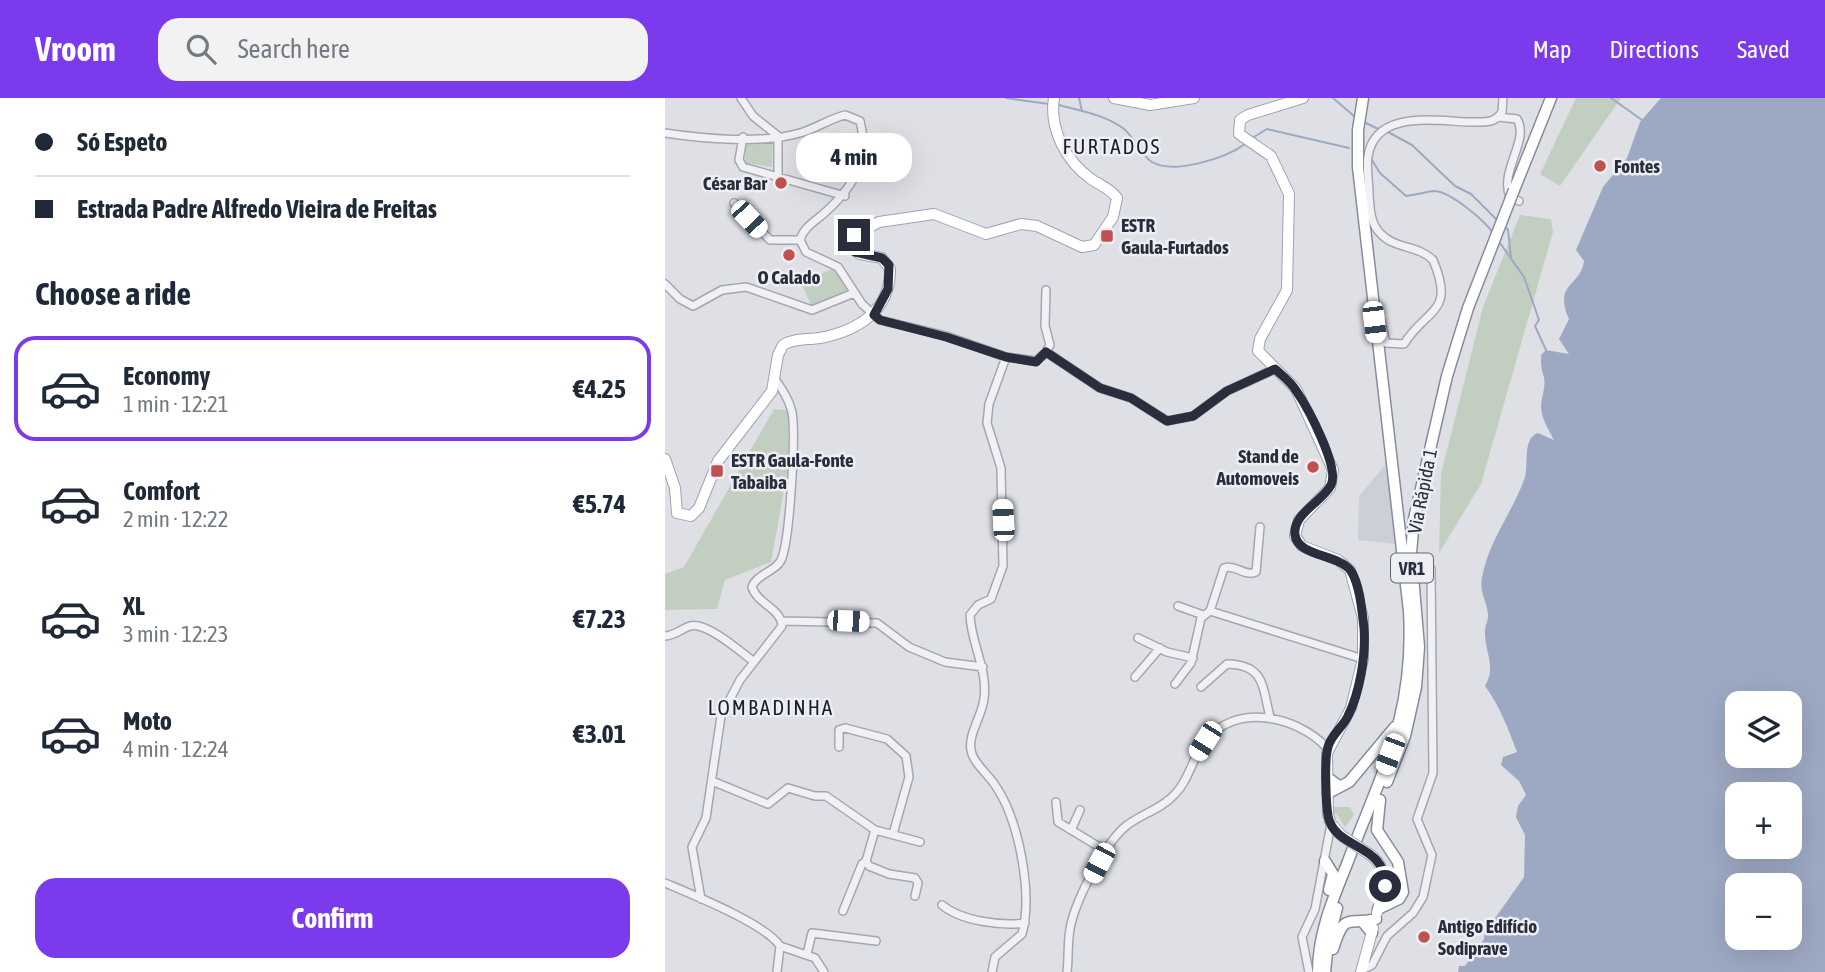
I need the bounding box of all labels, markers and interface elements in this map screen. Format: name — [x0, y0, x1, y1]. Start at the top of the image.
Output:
search box — [158, 18, 648, 81]
text: Vroom — [35, 30, 116, 68]
icon: search — [182, 30, 220, 68]
text: Search here — [238, 34, 350, 64]
text: Map — [1533, 36, 1571, 63]
text: Directions — [1609, 36, 1699, 63]
text: Saved — [1737, 36, 1790, 63]
text: Só Espeto — [77, 127, 168, 157]
callout: 4 min — [796, 134, 912, 183]
district label: FURTADOS — [1063, 134, 1161, 158]
text: 4 min — [831, 144, 877, 170]
place label: Fontes — [1614, 155, 1660, 177]
marker: Fontes — [1592, 158, 1608, 174]
place label: César Bar — [703, 172, 767, 194]
marker: César Bar — [773, 175, 789, 191]
text: Estrada Padre Alfredo Vieira de Freitas — [77, 194, 437, 224]
car — [727, 196, 772, 242]
place label: ESTR Gaula-Furtados — [1121, 214, 1229, 258]
route end — [838, 219, 870, 251]
marker: ESTR Gaula-Furtados — [1099, 228, 1115, 244]
marker: O Calado — [781, 247, 797, 263]
place label: O Calado — [758, 266, 821, 288]
text: Choose a ride — [35, 275, 191, 312]
car — [1362, 300, 1387, 344]
icon: car — [39, 357, 102, 420]
text: Economy — [123, 361, 210, 391]
text: €4.25 — [573, 374, 626, 404]
text: 1 min · 12:21 — [123, 391, 229, 417]
place label: Stand de Automoveis — [1216, 445, 1299, 489]
street label: Via Rápida 1 — [1403, 447, 1441, 535]
place label: ESTR Gaula-Fonte Tabaiba — [731, 449, 854, 493]
marker: Stand de Automoveis — [1305, 459, 1321, 475]
marker: ESTR Gaula-Fonte Tabaiba — [709, 463, 725, 479]
icon: car — [39, 472, 102, 535]
text: Comfort — [123, 476, 200, 506]
text: €5.74 — [573, 489, 626, 519]
car — [992, 498, 1015, 542]
text: 2 min · 12:22 — [123, 506, 229, 532]
road number: VR1 — [1391, 554, 1433, 582]
icon: car — [39, 587, 102, 650]
text: XL — [123, 591, 145, 621]
text: €7.23 — [573, 604, 626, 634]
car — [827, 610, 870, 632]
text: 3 min · 12:23 — [123, 621, 229, 647]
map controls — [1725, 691, 1802, 950]
button: layers — [1725, 691, 1802, 768]
district label: LOMBADINHA — [708, 695, 834, 719]
icon: car — [39, 702, 102, 765]
text: Moto — [123, 706, 172, 736]
car — [1185, 718, 1226, 764]
text: €3.01 — [573, 719, 626, 749]
car — [1373, 731, 1408, 777]
text: 4 min · 12:24 — [123, 736, 229, 762]
button: + — [1725, 782, 1802, 859]
car — [1080, 840, 1119, 886]
route start — [1369, 870, 1401, 902]
button: − — [1725, 873, 1802, 950]
button: Confirm — [35, 878, 630, 958]
place label: Antigo Edifício Sodiprave — [1437, 915, 1537, 959]
marker: Antigo Edifício Sodiprave — [1416, 929, 1432, 945]

